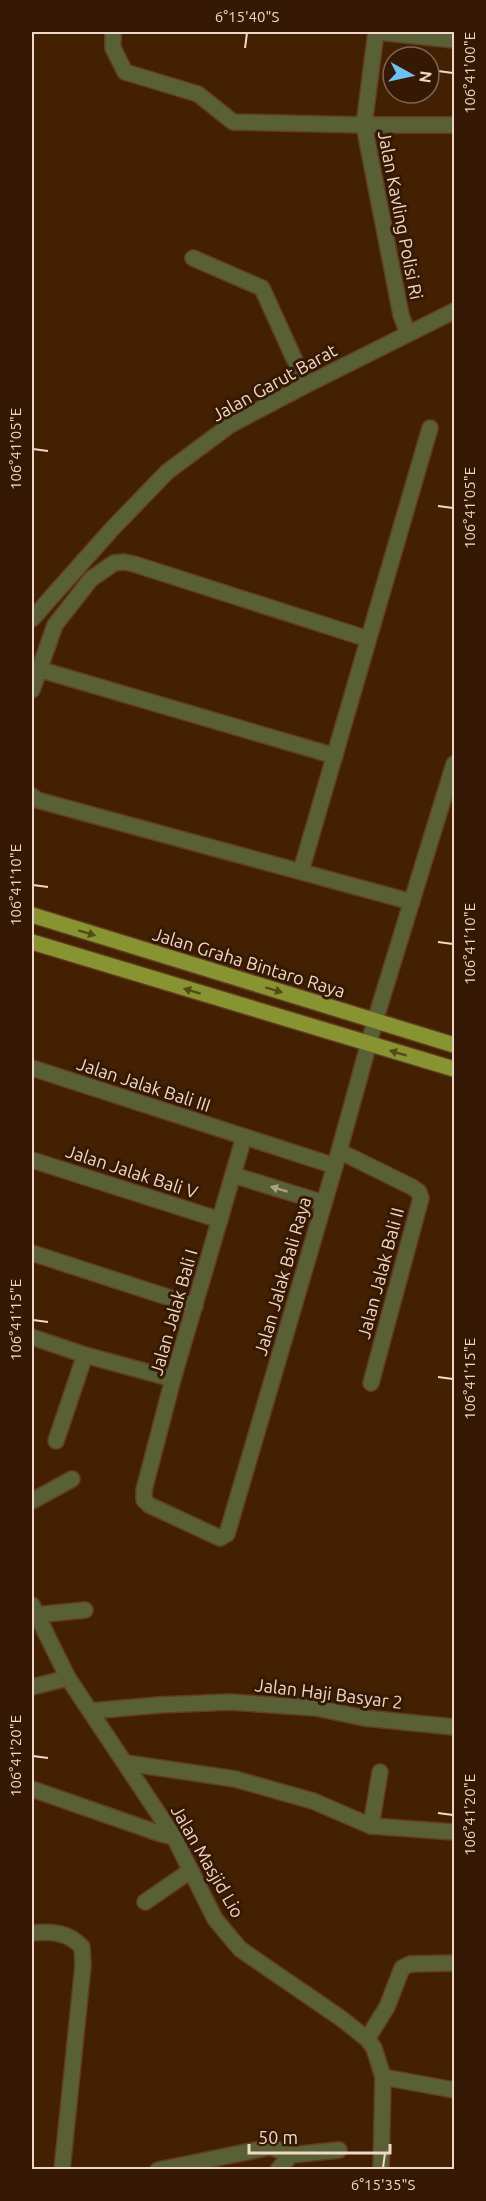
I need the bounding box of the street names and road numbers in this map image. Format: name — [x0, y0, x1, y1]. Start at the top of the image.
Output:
street label: Jalan Kavling Polisi Ri — [375, 129, 427, 301]
street label: Jalan Garut Barat — [208, 339, 340, 425]
street label: Jalan Graha Bintaro Raya — [150, 923, 348, 1001]
street label: Jalan Jalak Bali III — [75, 1053, 213, 1115]
street label: Jalan Jalak Bali V — [64, 1140, 201, 1202]
street label: Jalan Jalak Bali Raya — [250, 1194, 314, 1358]
street label: Jalan Jalak Bali II — [353, 1205, 407, 1341]
street label: Jalan Jalak Bali I — [145, 1247, 201, 1377]
street label: Jalan Haji Basyar 2 — [254, 1674, 404, 1712]
street label: Jalan Masjid Lio — [168, 1801, 248, 1921]

